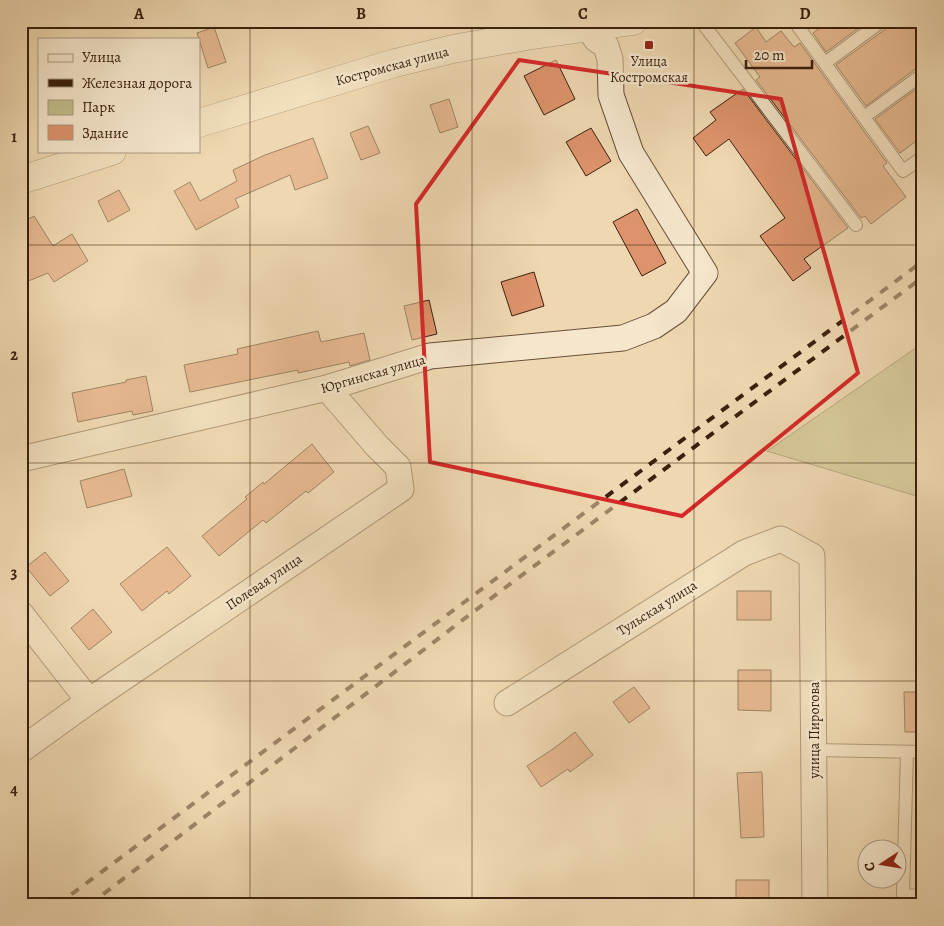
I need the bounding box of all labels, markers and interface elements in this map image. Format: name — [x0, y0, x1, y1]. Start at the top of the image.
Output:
text: A — [133, 3, 145, 25]
text: B — [356, 3, 366, 25]
text: C — [578, 3, 588, 25]
text: D — [799, 3, 811, 25]
legend — [38, 38, 200, 152]
scale bar — [746, 38, 813, 70]
marker: Улица Костромская — [643, 39, 655, 51]
street label: Костромская улица — [333, 42, 451, 90]
text: 20 m — [754, 45, 785, 65]
text: Улица — [82, 47, 121, 67]
place label: Улица Костромская — [610, 52, 688, 87]
text: Железная дорога — [82, 73, 192, 93]
text: Парк — [82, 97, 115, 117]
text: Здание — [82, 123, 129, 143]
text: 1 — [11, 126, 17, 148]
text: 2 — [10, 344, 18, 366]
street label: Юргинская улица — [318, 350, 428, 398]
street label: Полевая улица — [222, 549, 306, 615]
text: 3 — [11, 562, 18, 584]
street label: Тульская улица — [613, 576, 701, 640]
street label: улица Пирогова — [805, 681, 824, 780]
text: 4 — [10, 779, 18, 801]
north arrow — [856, 838, 906, 888]
text: С — [860, 860, 880, 873]

